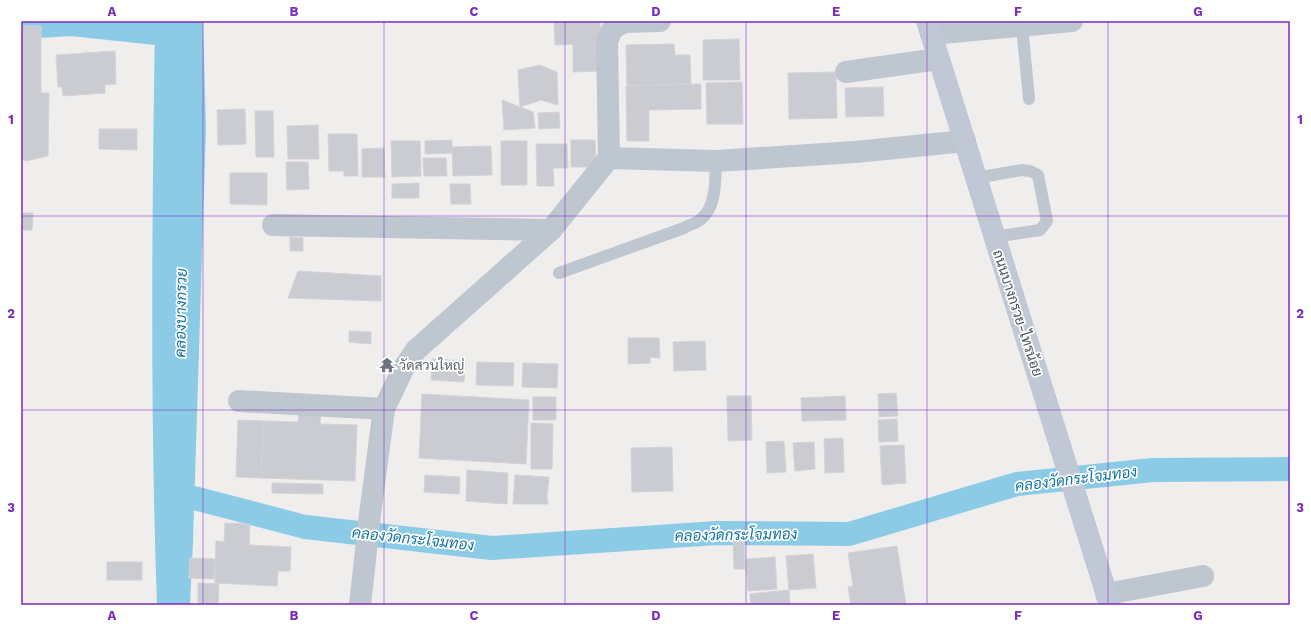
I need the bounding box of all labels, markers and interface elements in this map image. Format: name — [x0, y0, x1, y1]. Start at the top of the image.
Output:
text: A — [108, 4, 117, 19]
text: B — [290, 4, 299, 19]
text: C — [470, 4, 479, 19]
text: D — [651, 4, 661, 19]
text: E — [832, 4, 840, 19]
text: F — [1014, 4, 1022, 19]
text: G — [1193, 4, 1203, 19]
text: 1 — [8, 112, 14, 127]
text: 1 — [1297, 112, 1303, 127]
street label: ถนนบางกรวย-ไทรน้อย — [990, 248, 1047, 378]
water label: คลองบางกรวย — [171, 268, 191, 358]
text: 2 — [7, 306, 15, 321]
text: 2 — [1296, 306, 1304, 321]
temple icon: วัดสวนใหญ่ — [378, 356, 396, 374]
place label: วัดสวนใหญ่ — [399, 357, 464, 374]
water label: คลองวัดกระโจมทอง — [1014, 462, 1138, 495]
text: 3 — [7, 500, 15, 515]
text: 3 — [1296, 500, 1304, 515]
water label: คลองวัดกระโจมทอง — [351, 523, 475, 554]
water label: คลองวัดกระโจมทอง — [675, 524, 798, 545]
text: A — [108, 608, 117, 623]
text: B — [290, 608, 299, 623]
text: C — [470, 608, 479, 623]
text: D — [651, 608, 661, 623]
text: E — [832, 608, 840, 623]
text: F — [1014, 608, 1022, 623]
text: G — [1193, 608, 1203, 623]

